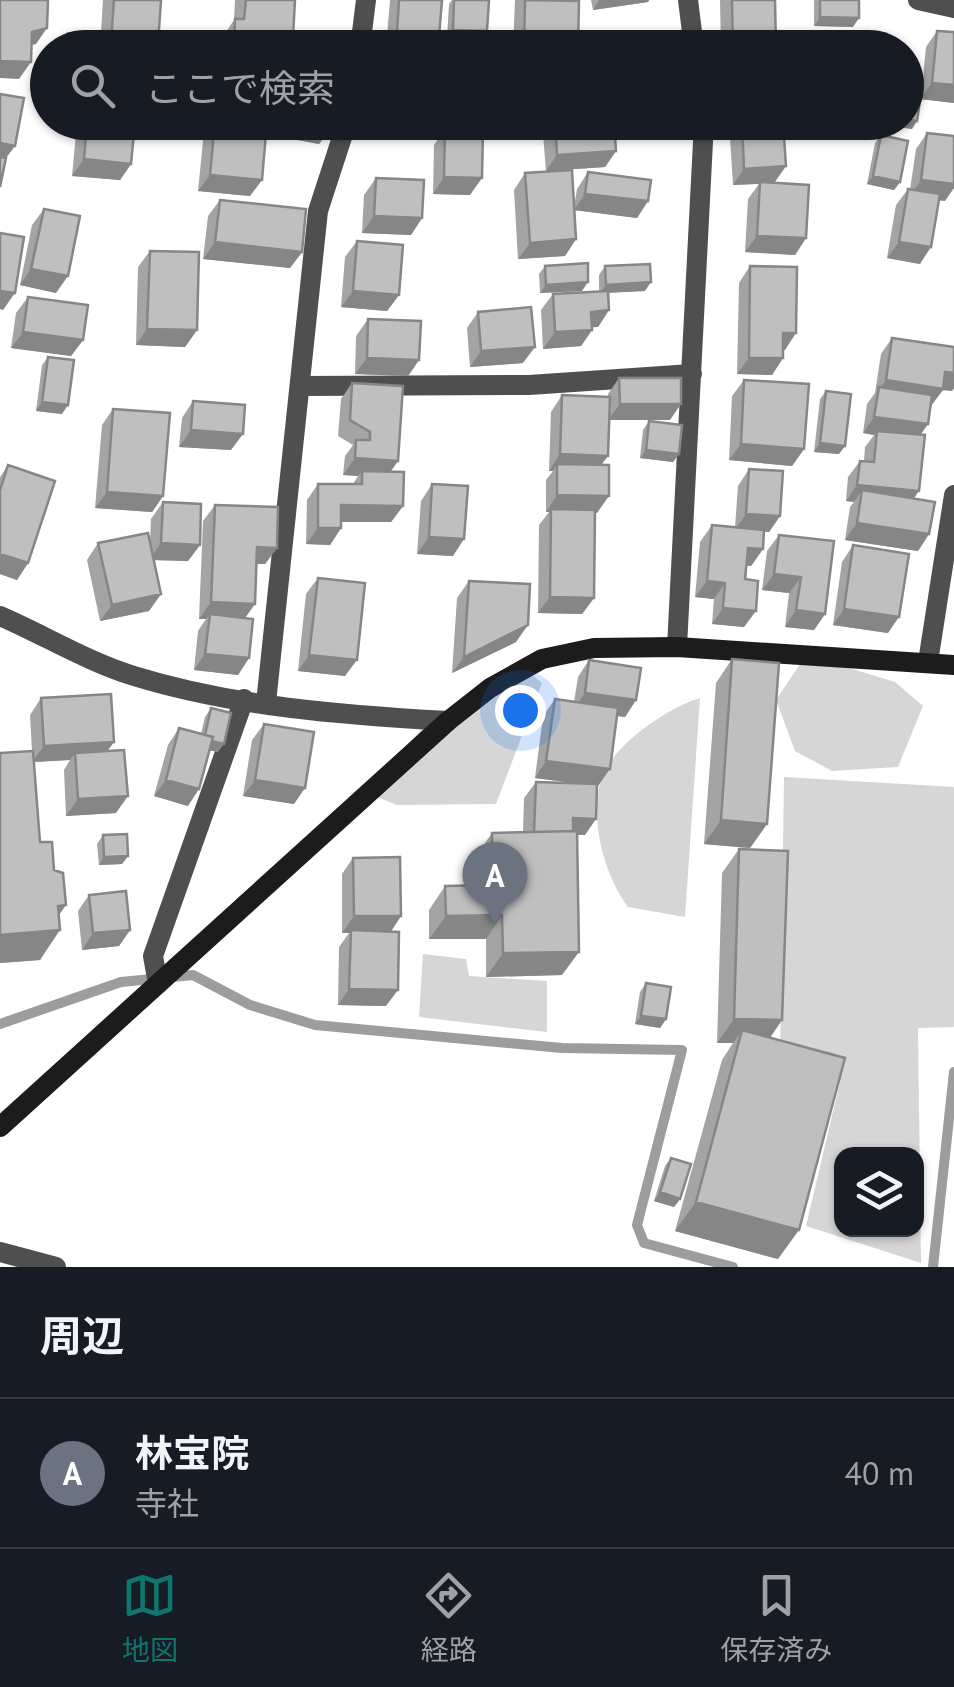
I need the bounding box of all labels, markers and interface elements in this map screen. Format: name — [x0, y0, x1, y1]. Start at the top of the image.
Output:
search box — [30, 30, 924, 140]
icon: search — [65, 58, 120, 113]
text: ここで検索 — [145, 63, 335, 112]
your location — [495, 685, 546, 736]
pin: A — [462, 842, 528, 924]
map controls — [834, 1147, 924, 1237]
button: layers — [834, 1147, 924, 1237]
text: 周辺 — [40, 1308, 124, 1363]
text: 林宝院 — [135, 1428, 249, 1477]
text: A — [63, 1452, 82, 1494]
text: 40 m — [845, 1452, 914, 1494]
text: 寺社 — [135, 1482, 199, 1524]
tab: 地図 — [122, 1568, 178, 1668]
tab: 経路 — [421, 1568, 477, 1668]
tab: 保存済み — [720, 1568, 832, 1668]

